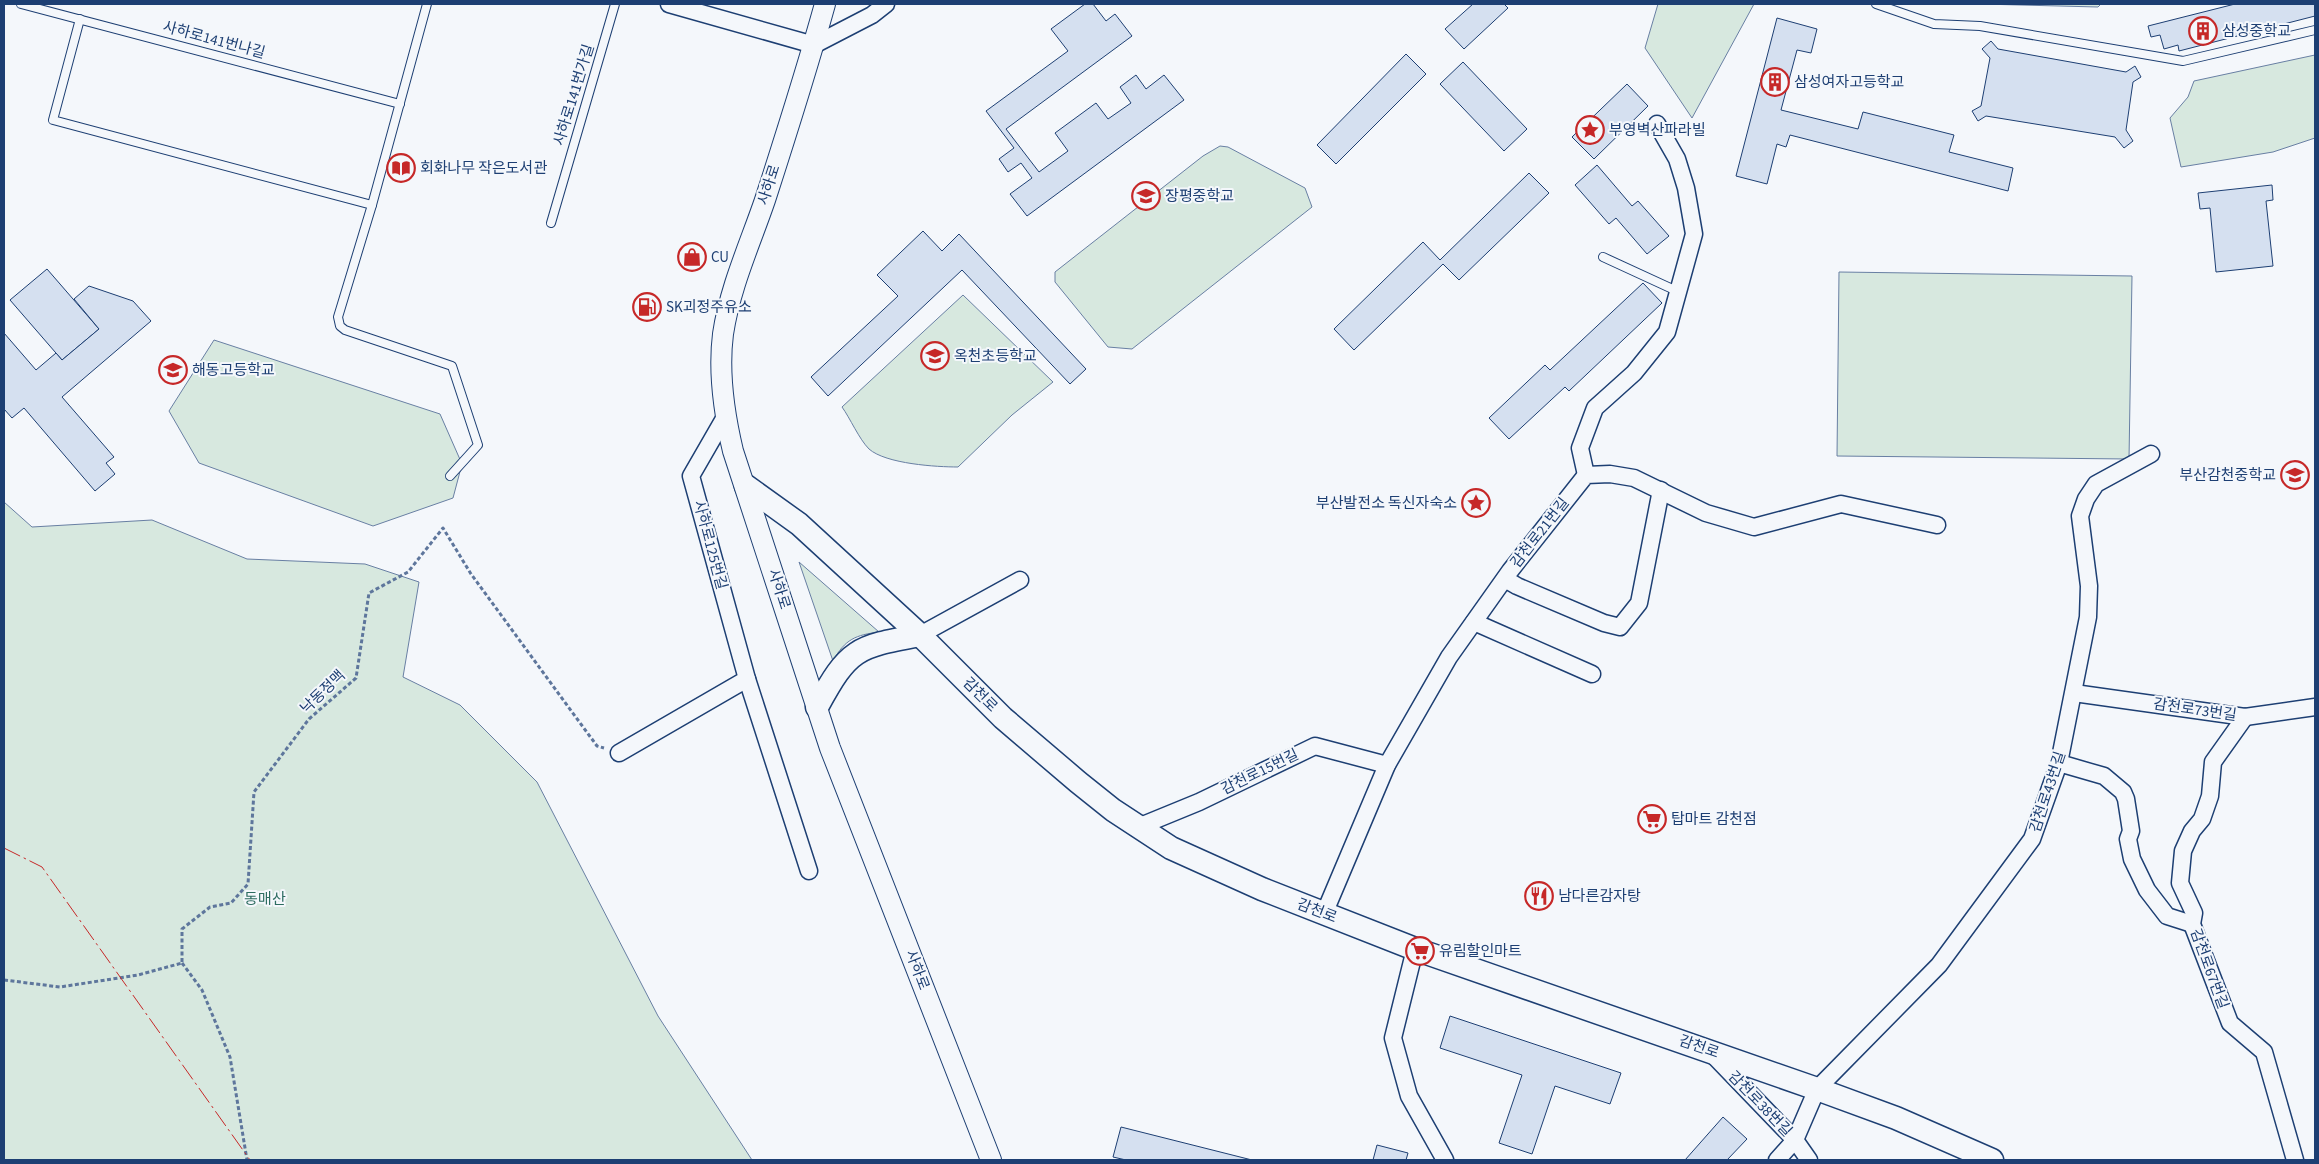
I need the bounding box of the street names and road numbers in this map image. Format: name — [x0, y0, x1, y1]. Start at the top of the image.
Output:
street label: 사하로141번나길 — [160, 16, 268, 64]
street label: 사하로141번가길 — [549, 42, 599, 148]
street label: 사하로 — [753, 162, 785, 208]
street label: 감천로21번길 — [1506, 493, 1574, 573]
street label: 사하로125번길 — [688, 498, 732, 592]
street label: 사하로 — [763, 566, 795, 612]
street label: 낙동정맥 — [296, 665, 350, 719]
street label: 감천로 — [958, 673, 1002, 717]
street label: 감천로73번길 — [2152, 694, 2238, 726]
street label: 감천로15번길 — [1218, 744, 1302, 800]
street label: 감천로43번길 — [2025, 749, 2071, 835]
street label: 감천로 — [1294, 894, 1340, 928]
street label: 감천로67번길 — [2185, 926, 2233, 1012]
street label: 사하로 — [900, 947, 934, 993]
street label: 감천로 — [1676, 1030, 1722, 1064]
street label: 감천로38번길 — [1723, 1067, 1797, 1141]

